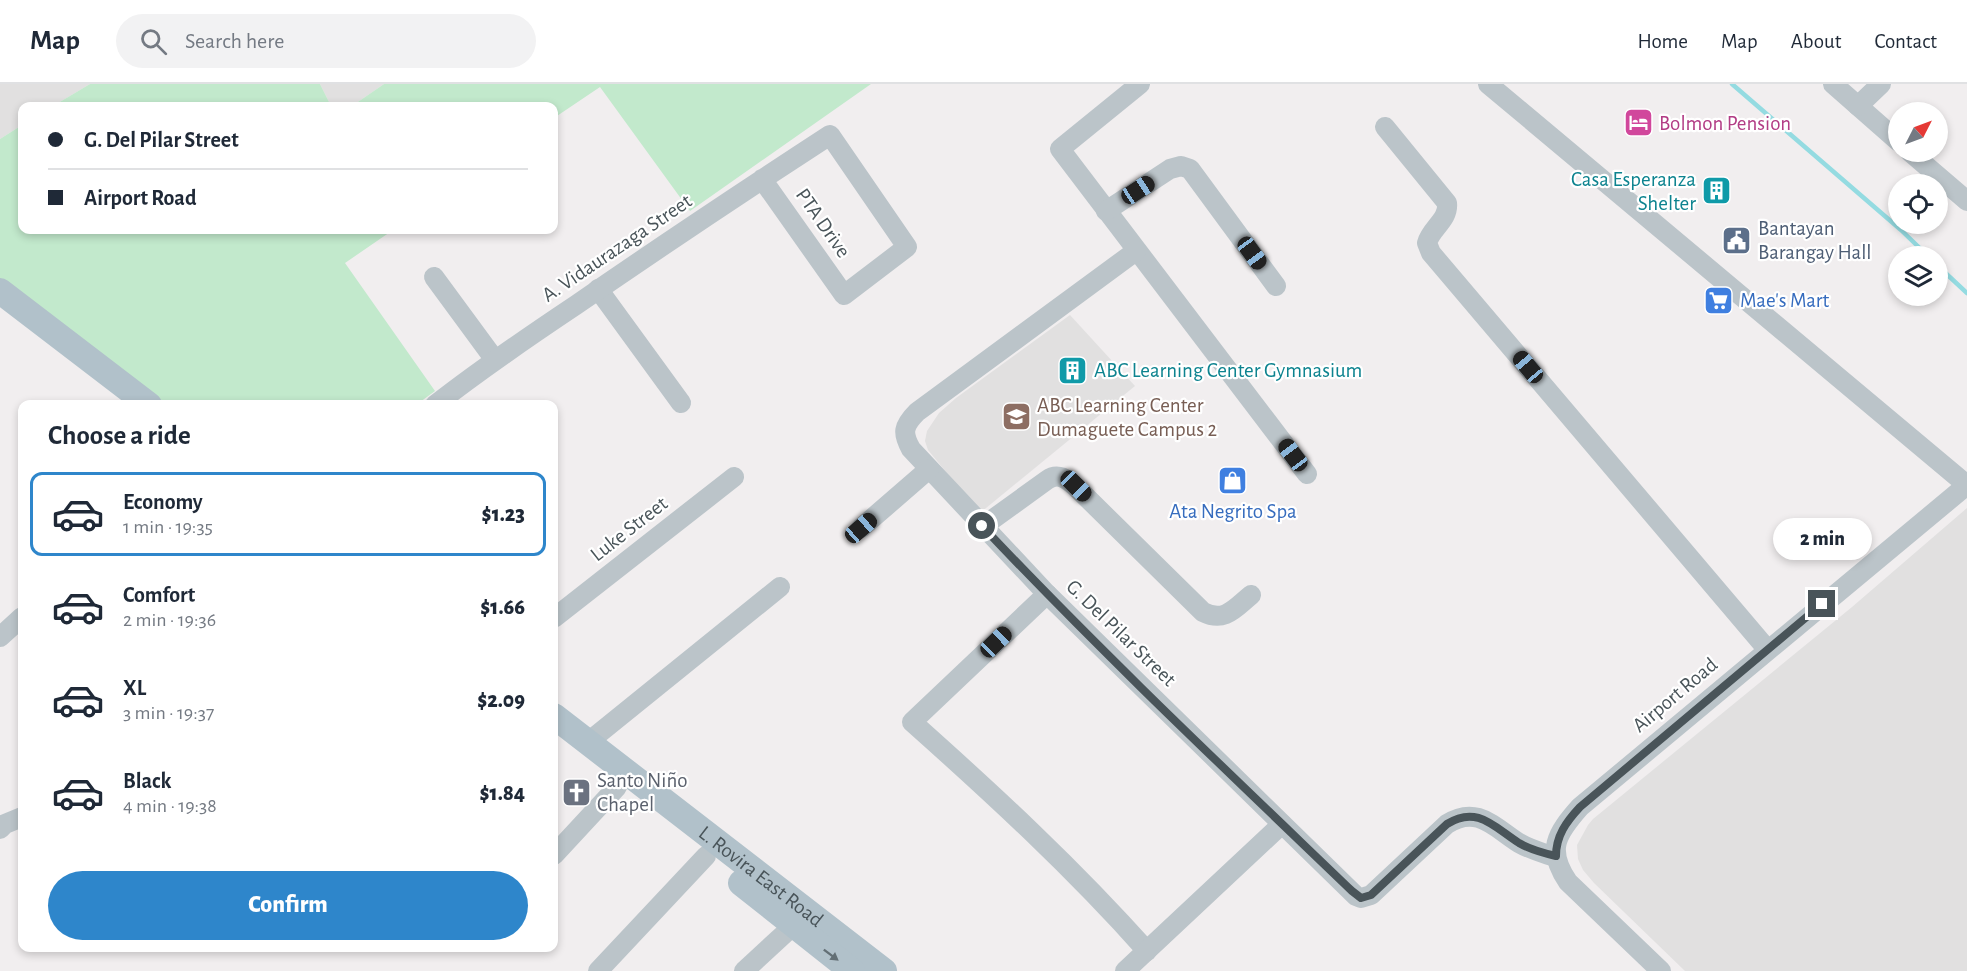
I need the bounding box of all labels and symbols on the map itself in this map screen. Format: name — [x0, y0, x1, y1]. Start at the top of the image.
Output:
north arrow — [1888, 102, 1948, 162]
hotel icon: Bolmon Pension — [1622, 107, 1654, 139]
place label: Bolmon Pension — [1659, 113, 1791, 134]
place label: Casa Esperanza Shelter — [1571, 169, 1696, 214]
car — [1118, 173, 1158, 207]
building icon: Casa Esperanza Shelter — [1701, 175, 1733, 207]
street label: PTA Drive — [792, 184, 854, 262]
street label: A. Vidaurazaga Street — [538, 190, 696, 306]
place label: Bantayan Barangay Hall — [1758, 218, 1872, 263]
public building icon: Bantayan Barangay Hall — [1721, 224, 1753, 256]
car — [1234, 233, 1270, 273]
supermarket icon: Mae's Mart — [1703, 284, 1735, 316]
place label: Mae's Mart — [1740, 290, 1830, 311]
car — [1510, 347, 1546, 387]
building icon: ABC Learning Center Gymnasium — [1057, 354, 1089, 386]
place label: ABC Learning Center Gymnasium — [1094, 360, 1362, 381]
place label: ABC Learning Center Dumaguete Campus 2 — [1037, 395, 1217, 440]
school or university icon: ABC Learning Center Dumaguete Campus 2 — [1000, 401, 1032, 433]
car — [1275, 435, 1311, 475]
shop icon: Ata Negrito Spa — [1217, 464, 1249, 496]
car — [1057, 467, 1095, 505]
street label: Luke Street — [587, 492, 672, 565]
place label: Ata Negrito Spa — [1169, 501, 1297, 522]
car — [842, 509, 880, 547]
route start — [968, 512, 995, 539]
callout: 2 min — [1772, 517, 1872, 559]
street label: G. Del Pilar Street — [1062, 576, 1180, 690]
route end — [1808, 590, 1835, 617]
car — [977, 623, 1015, 661]
street label: Airport Road — [1629, 654, 1721, 736]
place label: Santo Niño Chapel — [597, 770, 688, 815]
church icon: Santo Niño Chapel — [560, 776, 592, 808]
street label: L. Rovira East Road — [695, 822, 828, 931]
one-way arrow — [823, 948, 839, 961]

